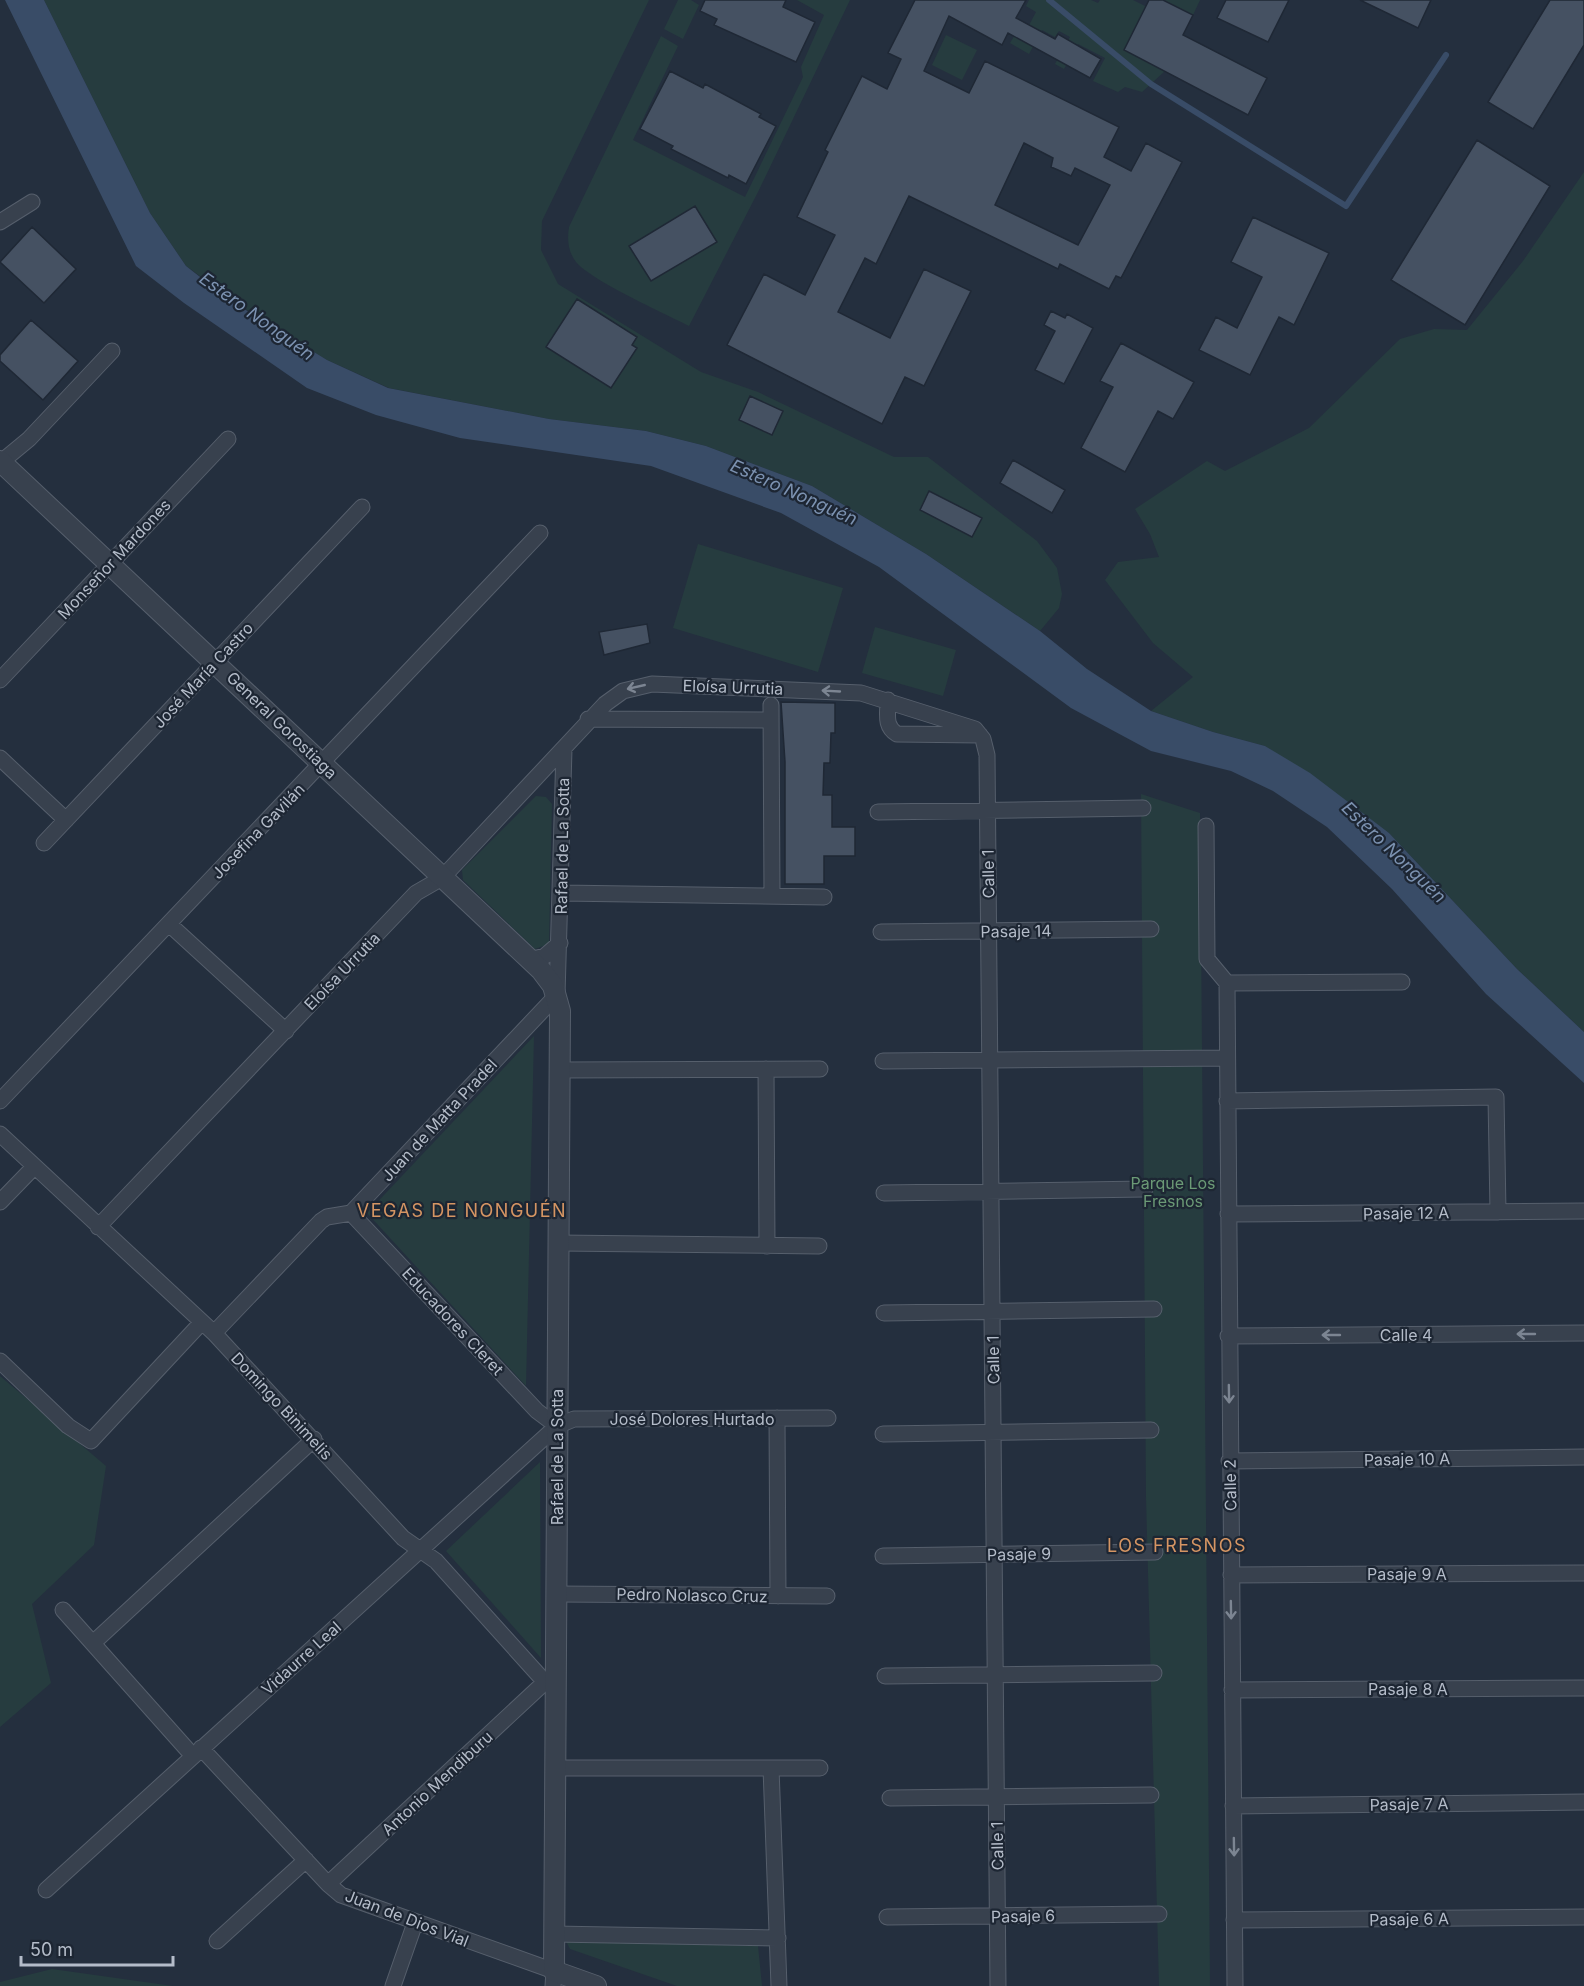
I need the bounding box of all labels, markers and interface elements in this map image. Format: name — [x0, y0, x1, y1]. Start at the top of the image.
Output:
water label: Estero Nonguén — [196, 267, 318, 365]
water label: Estero Nonguén — [727, 455, 861, 529]
street label: Monseñor Mardones — [53, 495, 175, 623]
street label: José María Castro — [149, 618, 257, 732]
street label: General Gorostiaga — [223, 667, 341, 783]
street label: Eloísa Urrutia — [682, 675, 784, 699]
one-way arrow — [627, 682, 647, 693]
one-way arrow — [821, 685, 841, 696]
street label: Rafael de La Sotta — [551, 777, 573, 915]
street label: Josefina Gavilán — [207, 779, 309, 883]
water label: Estero Nonguén — [1338, 797, 1450, 907]
street label: Calle 1 — [978, 849, 998, 899]
street label: Pasaje 14 — [980, 920, 1052, 942]
street label: Eloísa Urrutia — [300, 928, 384, 1014]
street label: Juan de Matta Pradel — [377, 1055, 501, 1185]
park label: Parque Los Fresnos — [1130, 1173, 1216, 1211]
district label: VEGAS DE NONGUÉN — [357, 1199, 567, 1221]
street label: Pasaje 12 A — [1363, 1202, 1449, 1224]
street label: Educadores Cleret — [398, 1263, 508, 1379]
street label: Calle 4 — [1380, 1325, 1432, 1345]
one-way arrow — [1516, 1328, 1536, 1339]
one-way arrow — [1321, 1329, 1341, 1341]
street label: Calle 1 — [983, 1335, 1003, 1385]
street label: Domingo Binimelis — [227, 1348, 337, 1464]
one-way arrow — [1223, 1384, 1235, 1404]
street label: Rafael de La Sotta — [547, 1389, 567, 1525]
street label: José Dolores Hurtado — [610, 1409, 774, 1429]
street label: Pasaje 10 A — [1364, 1448, 1450, 1470]
street label: Calle 2 — [1220, 1459, 1240, 1511]
district label: LOS FRESNOS — [1107, 1535, 1247, 1556]
street label: Pasaje 9 — [987, 1543, 1051, 1565]
street label: Pasaje 9 A — [1367, 1564, 1447, 1584]
street label: Pedro Nolasco Cruz — [616, 1584, 768, 1606]
one-way arrow — [1225, 1600, 1237, 1620]
street label: Vidaurre Leal — [257, 1617, 345, 1699]
street label: Pasaje 8 A — [1368, 1679, 1448, 1699]
street label: Antonio Mendiburu — [377, 1727, 497, 1839]
street label: Pasaje 7 A — [1369, 1793, 1449, 1815]
street label: Calle 1 — [987, 1821, 1007, 1871]
one-way arrow — [1228, 1837, 1240, 1857]
street label: Juan de Dios Vial — [342, 1885, 472, 1951]
street label: Pasaje 6 — [991, 1905, 1055, 1927]
street label: Pasaje 6 A — [1369, 1908, 1449, 1930]
scale bar — [21, 1929, 172, 1967]
text: 50 m — [30, 1939, 73, 1960]

